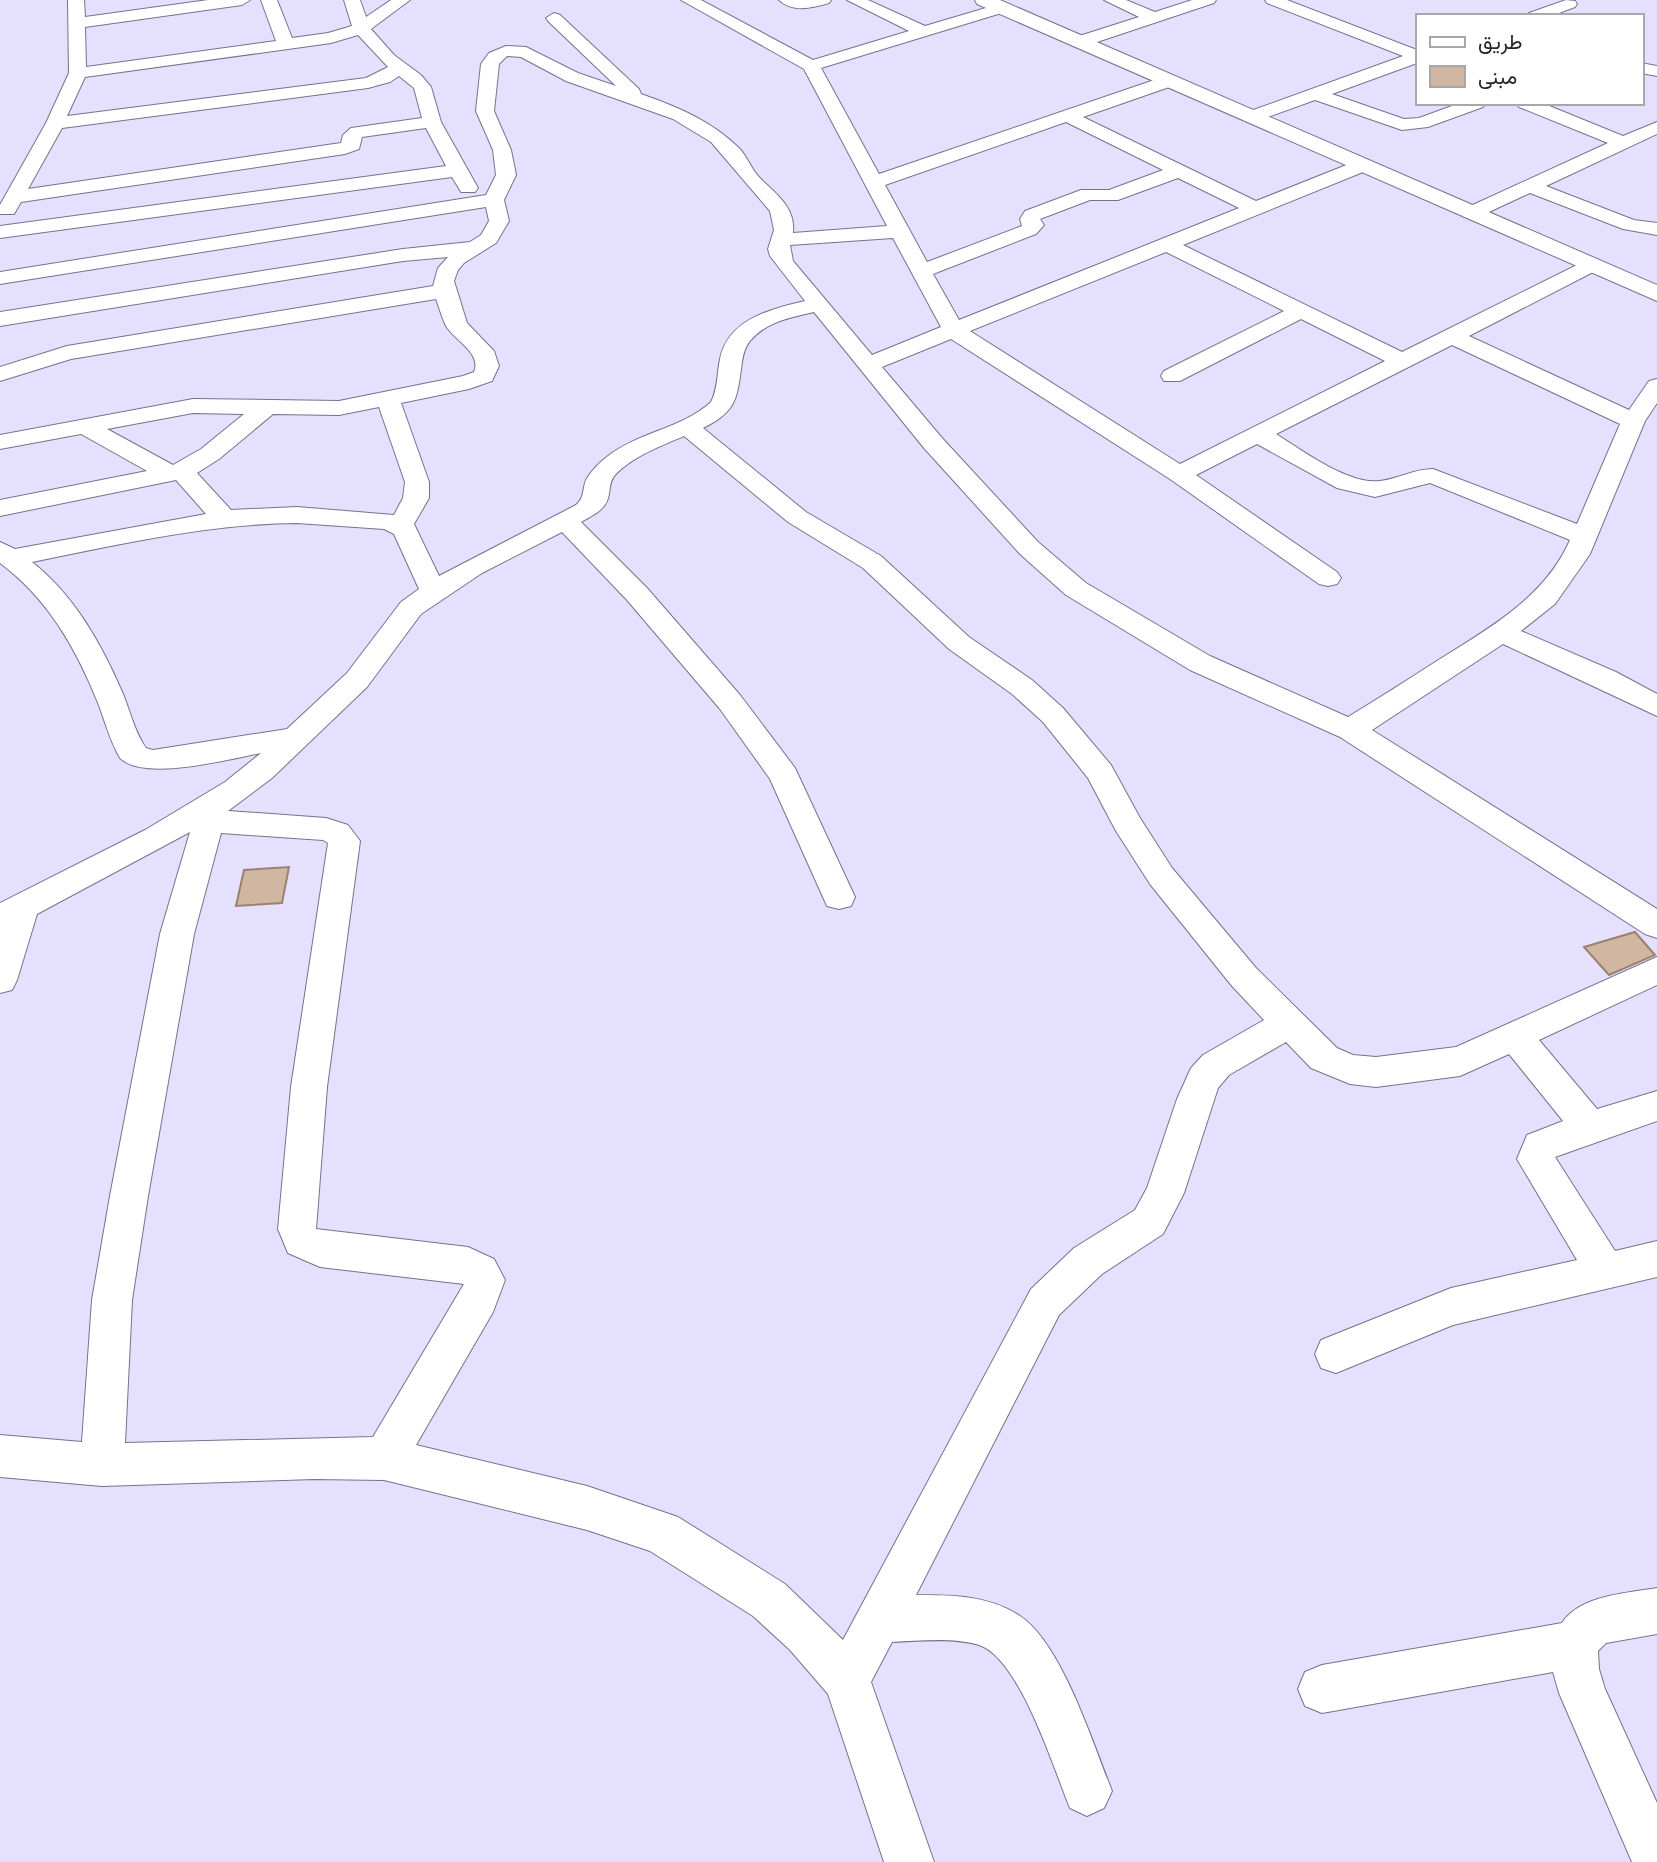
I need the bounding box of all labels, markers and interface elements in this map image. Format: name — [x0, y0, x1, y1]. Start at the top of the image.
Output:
legend — [1416, 14, 1643, 105]
text: طريق — [1478, 29, 1523, 55]
text: مبنى — [1478, 64, 1517, 89]

